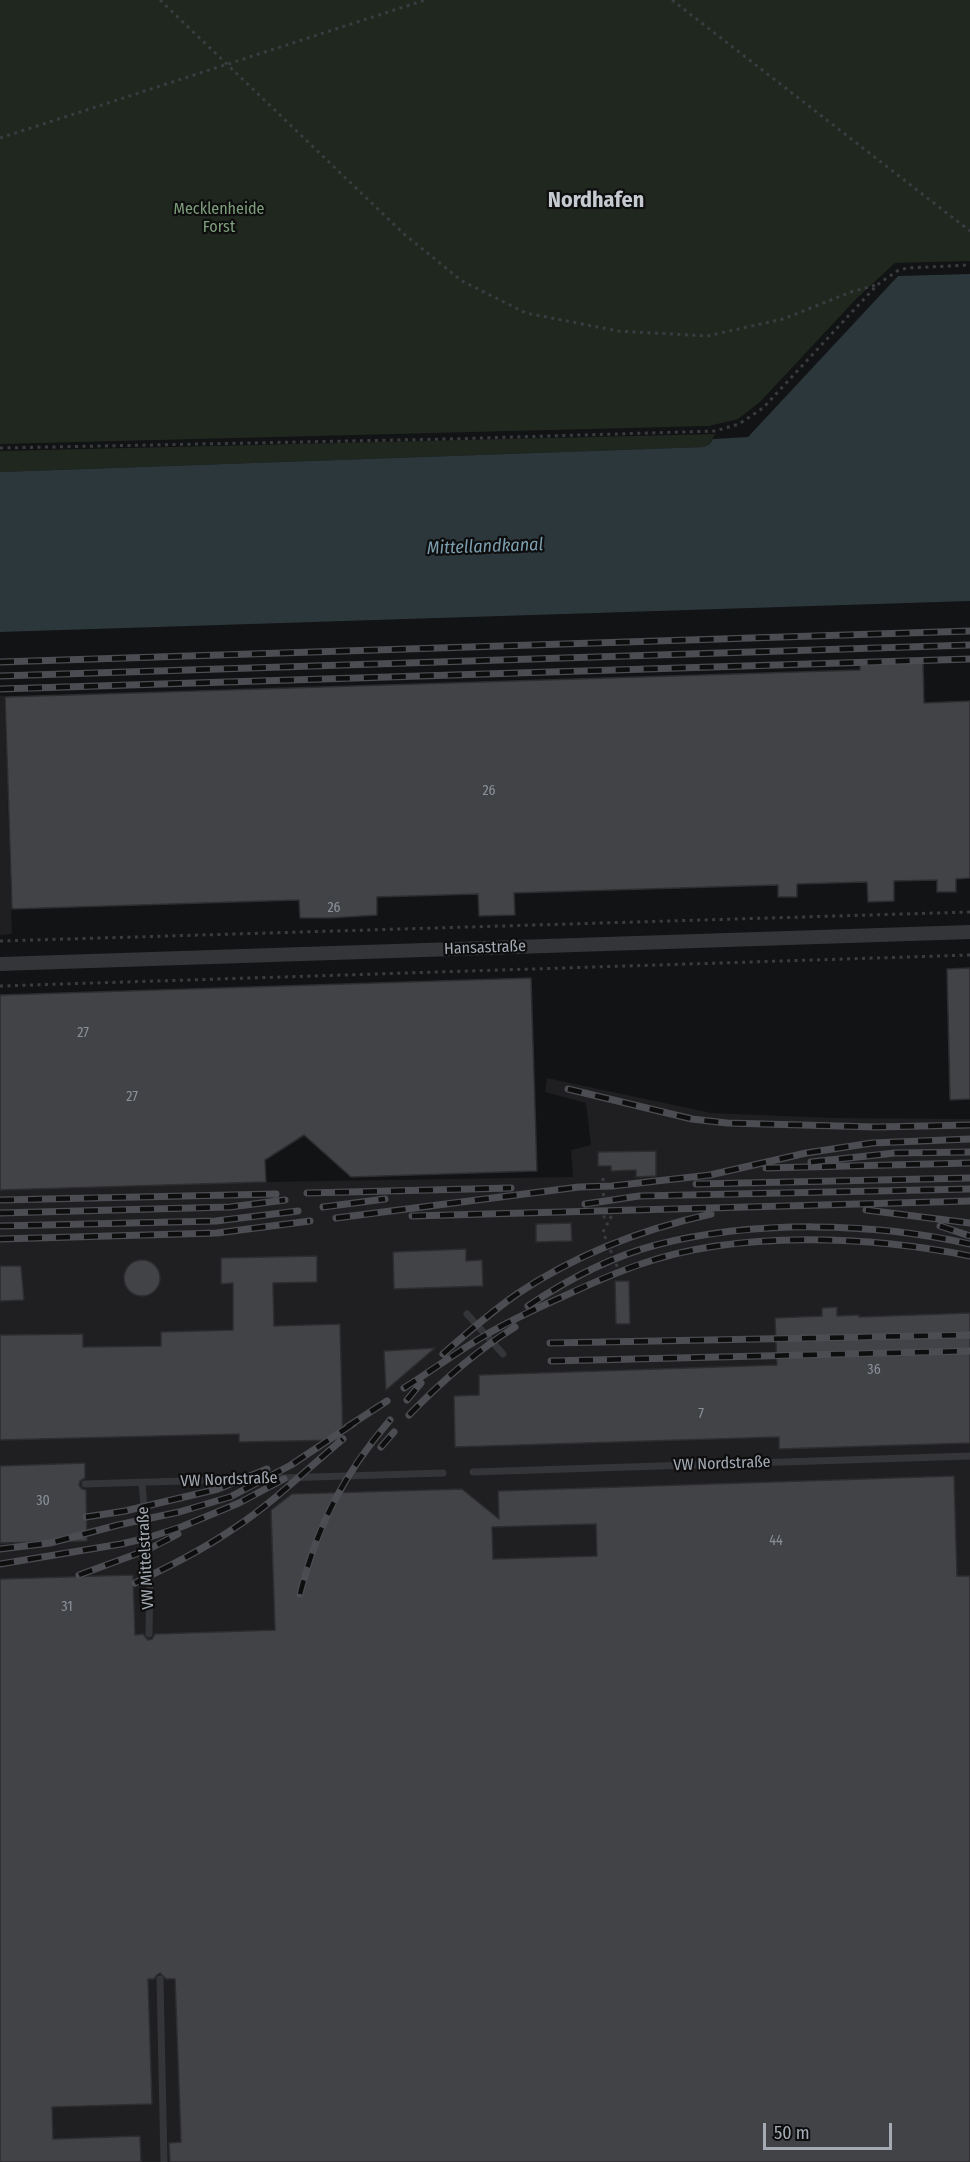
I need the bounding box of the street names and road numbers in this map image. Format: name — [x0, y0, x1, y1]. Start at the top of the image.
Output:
street label: Hansastraße — [444, 937, 526, 959]
street label: VW Nordstraße — [673, 1453, 771, 1475]
street label: VW Nordstraße — [180, 1469, 278, 1491]
street label: VW Mittelstraße — [134, 1506, 158, 1610]

